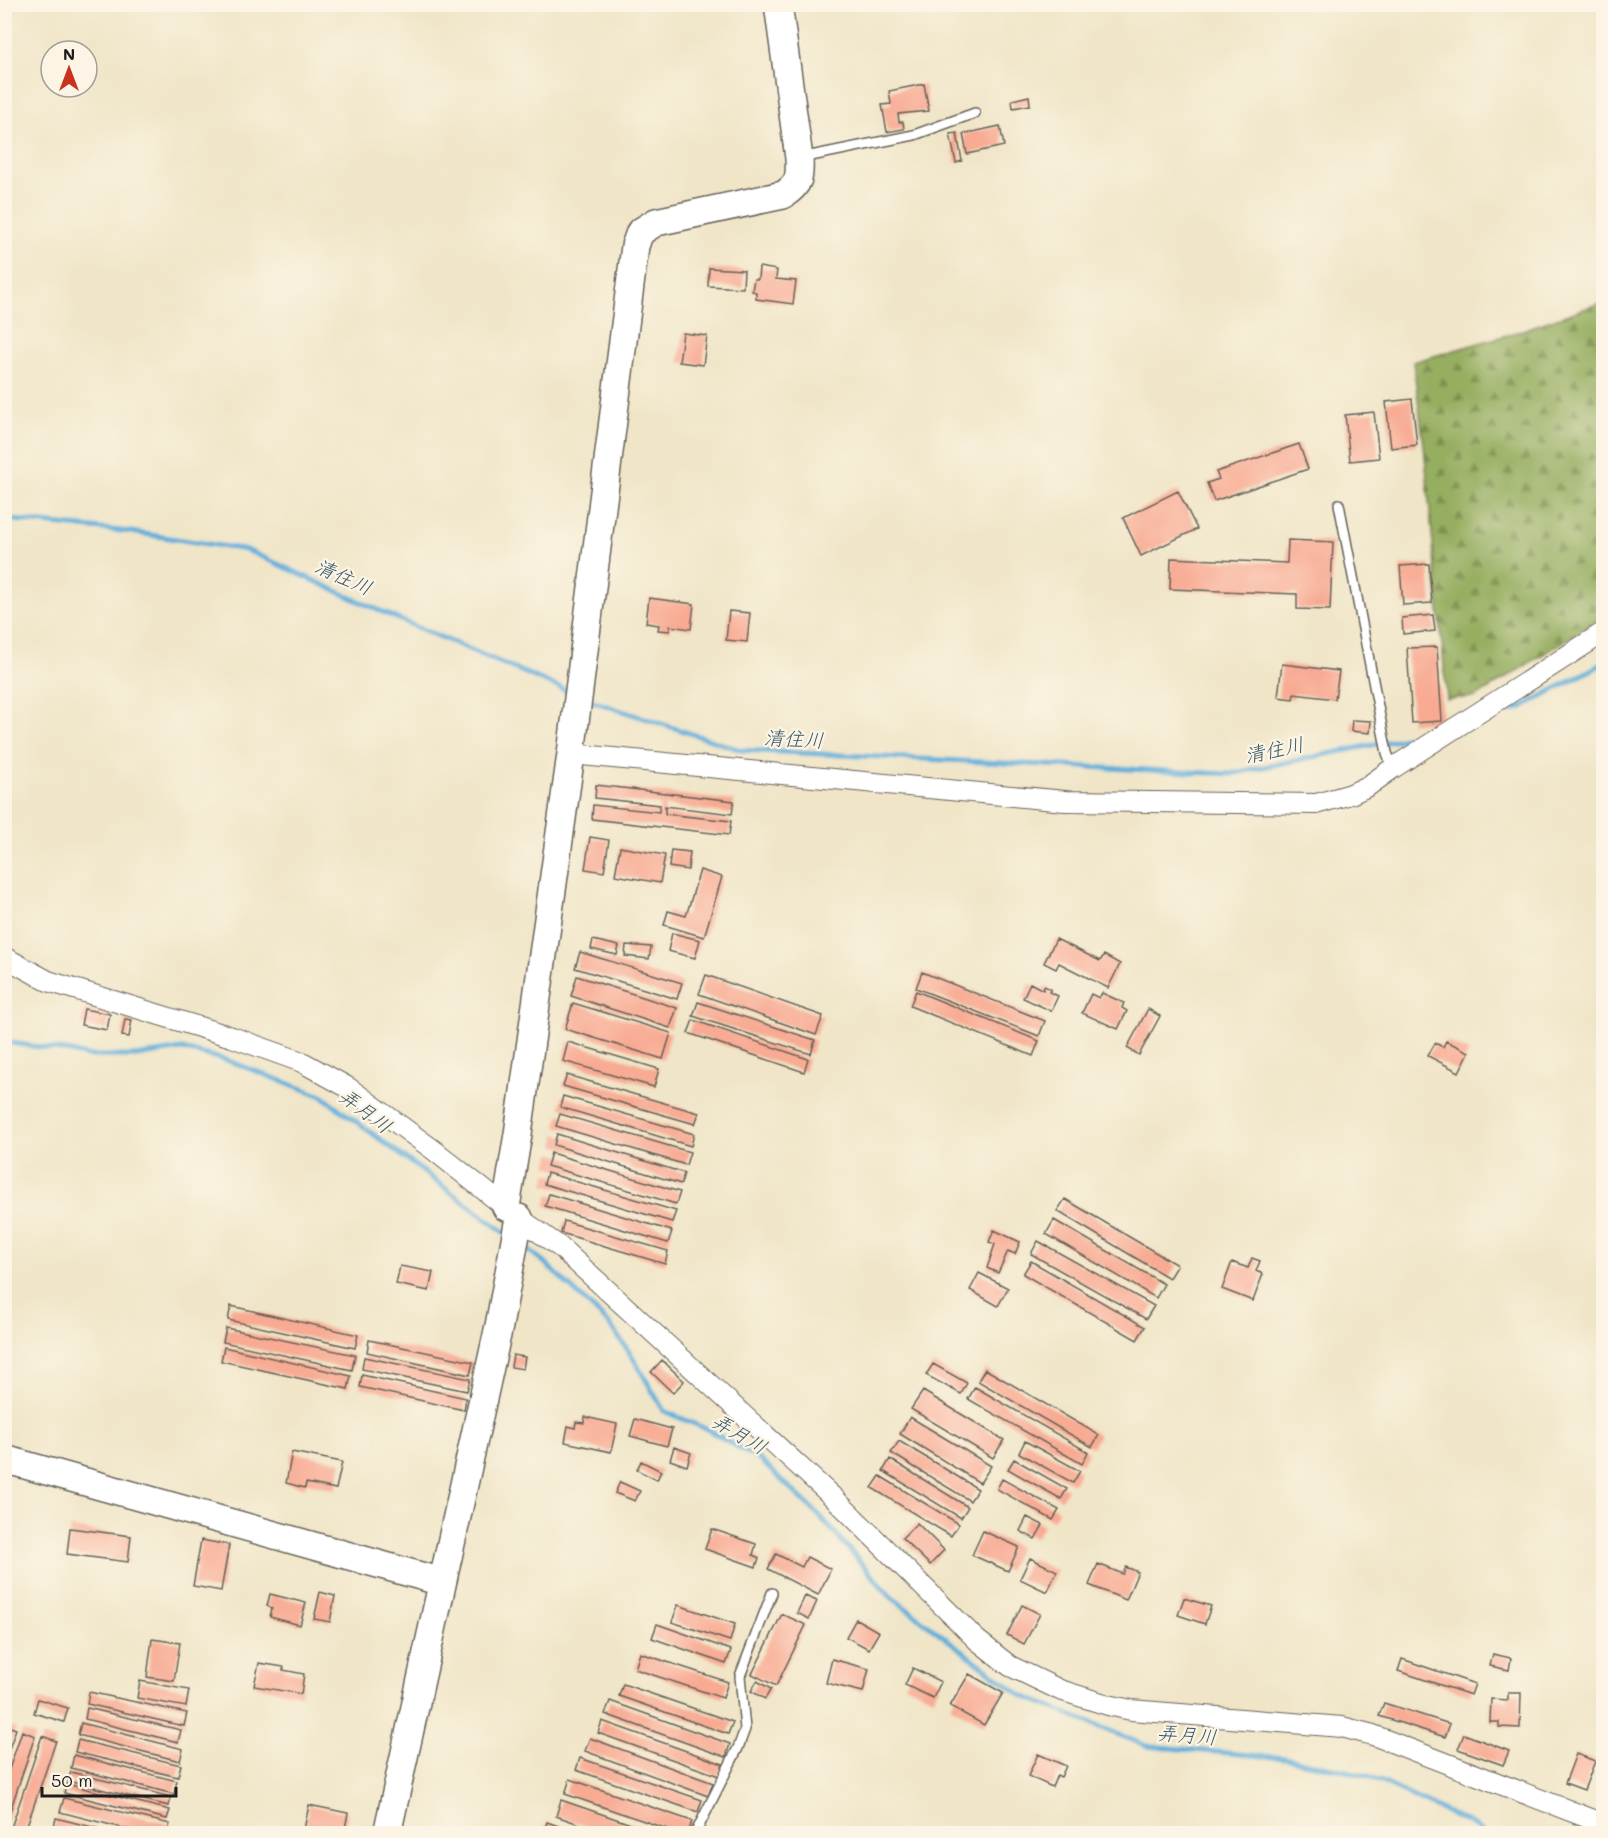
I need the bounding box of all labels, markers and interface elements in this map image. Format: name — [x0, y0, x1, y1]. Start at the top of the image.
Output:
north arrow — [39, 39, 99, 99]
text: N — [63, 43, 75, 64]
water label: 清住川 — [311, 552, 377, 600]
water label: 清住川 — [763, 723, 825, 753]
water label: 清住川 — [1242, 730, 1306, 768]
water label: 弄月川 — [334, 1082, 398, 1138]
water label: 弄月川 — [708, 1406, 772, 1460]
water label: 弄月川 — [1156, 1718, 1218, 1750]
scale bar — [42, 1760, 176, 1798]
text: 50 m — [51, 1768, 93, 1792]

